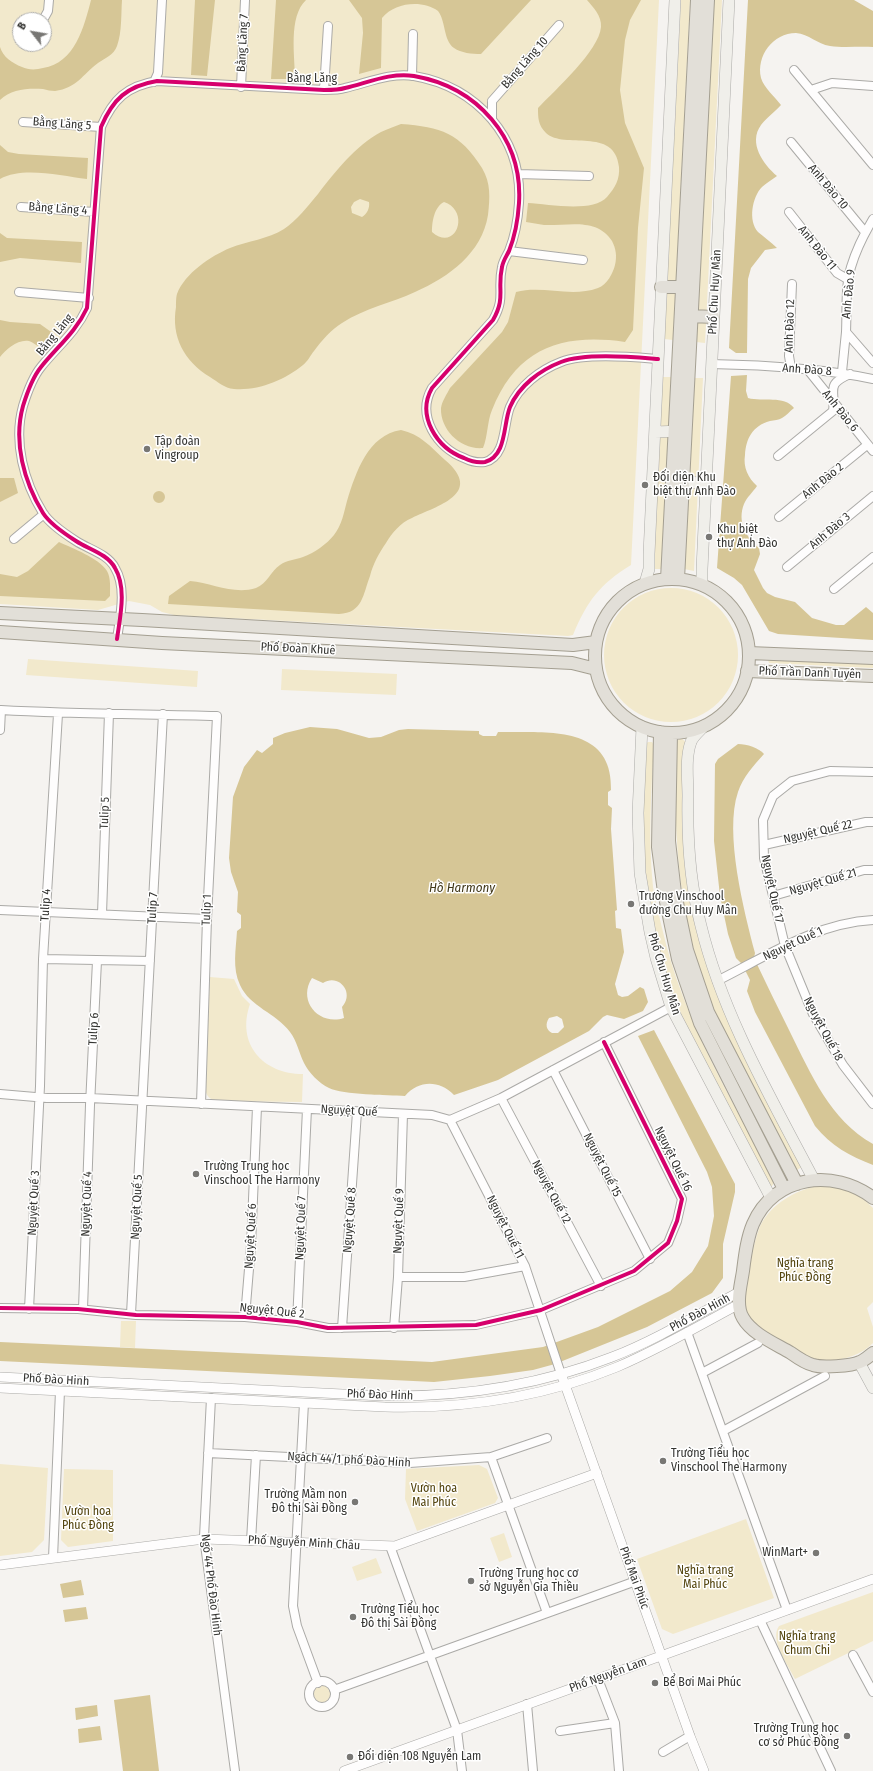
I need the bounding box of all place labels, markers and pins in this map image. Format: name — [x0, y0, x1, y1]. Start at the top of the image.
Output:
place label: Tập đoàn Vingroup — [155, 435, 200, 463]
marker: Tập đoàn Vingroup — [142, 444, 152, 454]
place label: Đối diện Khu biệt thự Anh Đào — [653, 471, 736, 499]
marker: Đối diện Khu biệt thự Anh Đào — [640, 480, 650, 490]
place label: Khu biệt thự Anh Đào — [717, 523, 778, 551]
marker: Khu biệt thự Anh Đào — [704, 532, 714, 542]
place label: Trường Vinschool đường Chu Huy Mân — [639, 890, 737, 918]
marker: Trường Vinschool đường Chu Huy Mân — [626, 899, 636, 909]
place label: Trường Trung học Vinschool The Harmony — [204, 1160, 320, 1188]
marker: Trường Trung học Vinschool The Harmony — [191, 1169, 201, 1179]
place label: Trường Tiểu học Vinschool The Harmony — [671, 1447, 787, 1475]
marker: Trường Tiểu học Vinschool The Harmony — [658, 1456, 668, 1466]
place label: Trường Mầm non Đô thị Sài Đồng — [265, 1488, 347, 1516]
marker: Trường Mầm non Đô thị Sài Đồng — [350, 1497, 360, 1507]
place label: WinMart+ — [762, 1546, 808, 1560]
marker: WinMart+ — [811, 1548, 821, 1558]
place label: Trường Trung học cơ sở Nguyễn Gia Thiều — [479, 1567, 579, 1595]
marker: Trường Trung học cơ sở Nguyễn Gia Thiều — [466, 1576, 476, 1586]
place label: Trường Tiểu học Đô thị Sài Đồng — [361, 1603, 439, 1631]
marker: Trường Tiểu học Đô thị Sài Đồng — [348, 1612, 358, 1622]
place label: Bể Bơi Mai Phúc — [663, 1676, 741, 1690]
marker: Bể Bơi Mai Phúc — [650, 1678, 660, 1688]
place label: Trường Trung học cơ sở Phúc Đồng — [754, 1722, 839, 1750]
marker: Trường Trung học cơ sở Phúc Đồng — [842, 1731, 852, 1741]
place label: Đối diện 108 Nguyễn Lam — [358, 1750, 481, 1764]
marker: Đối diện 108 Nguyễn Lam — [345, 1752, 355, 1762]

